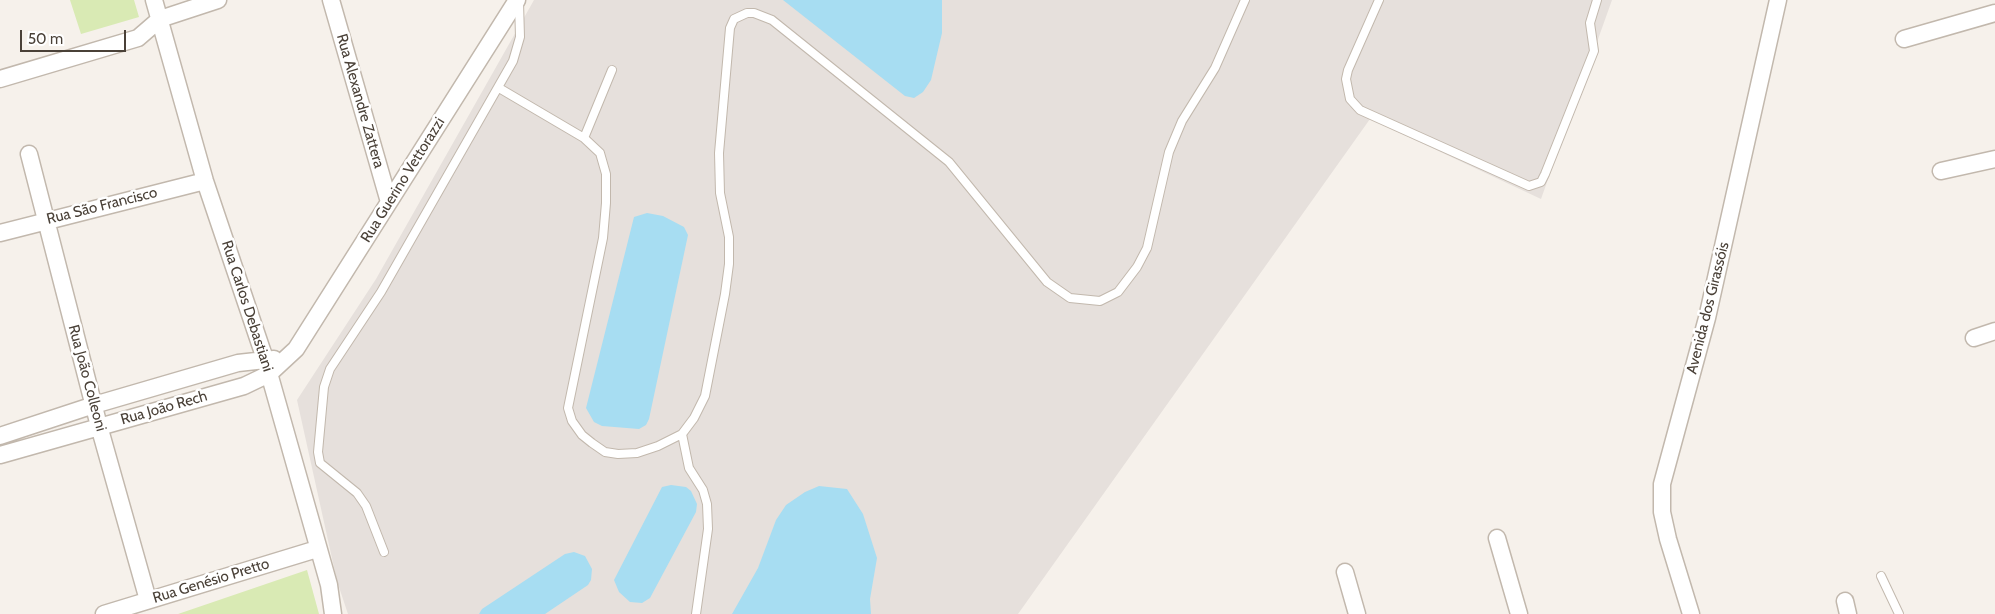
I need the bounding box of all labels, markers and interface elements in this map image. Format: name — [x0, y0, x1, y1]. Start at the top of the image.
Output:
scale bar — [22, 20, 129, 52]
text: 50 m — [28, 30, 63, 48]
street label: Rua Alexandre Zattera — [332, 32, 388, 170]
street label: Rua Guerino Vettorazzi — [357, 114, 449, 246]
street label: Rua São Francisco — [45, 184, 159, 228]
street label: Rua Carlos Debastiani — [217, 238, 277, 374]
street label: Avenida dos Girassóis — [1683, 240, 1733, 376]
street label: Rua João Colleoni — [64, 323, 110, 433]
street label: Rua João Rech — [119, 387, 209, 429]
street label: Rua Genésio Pretto — [150, 555, 272, 607]

